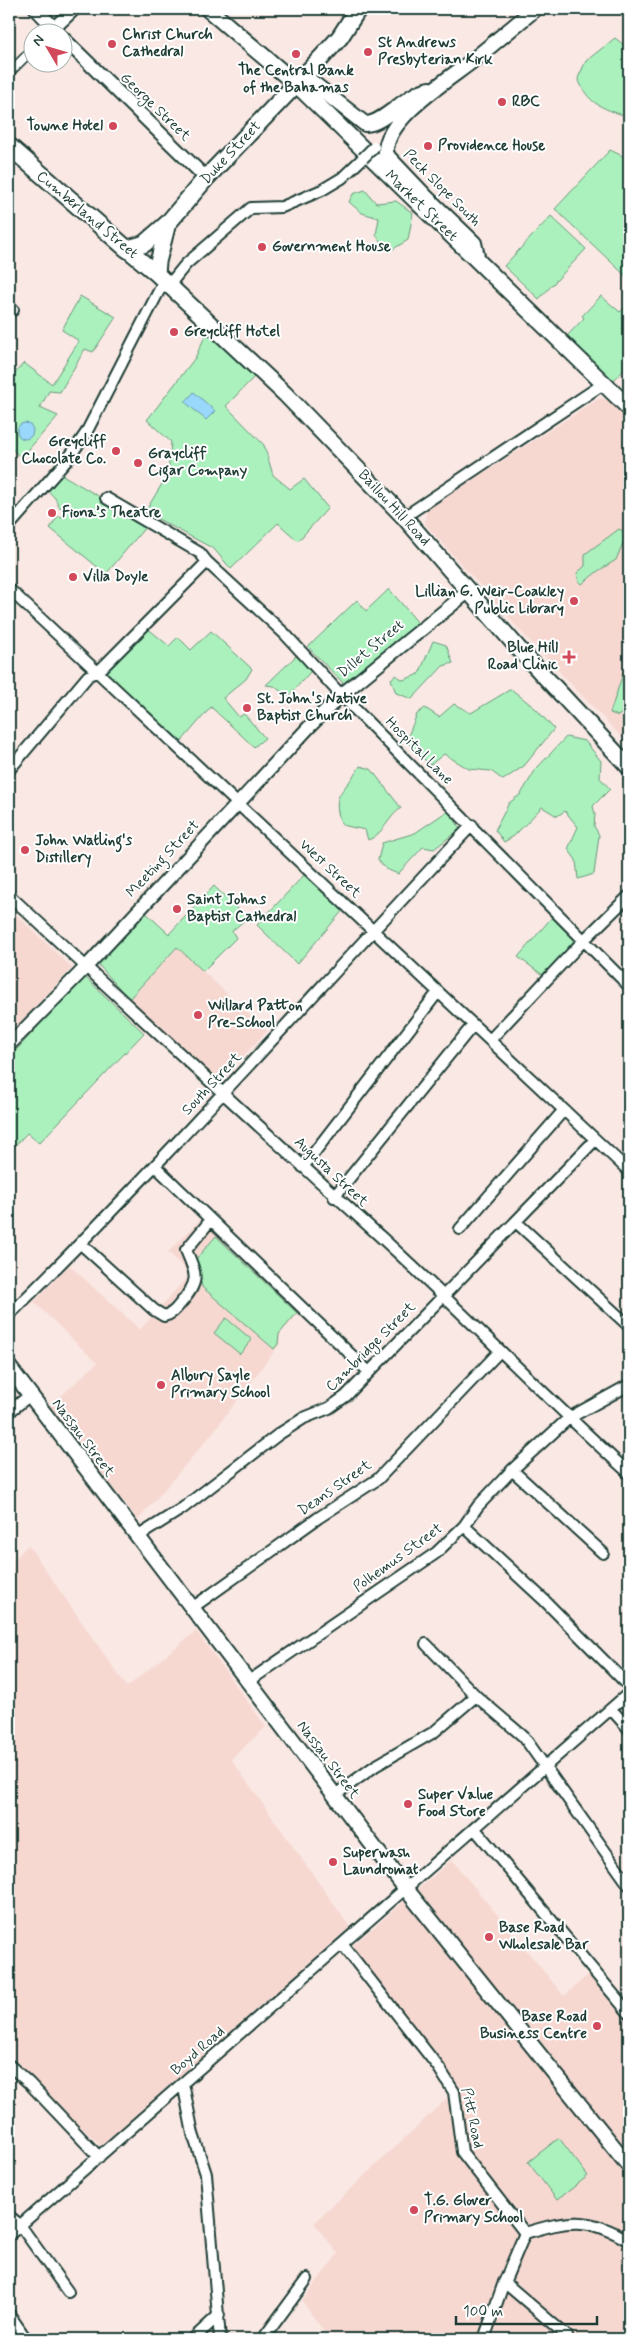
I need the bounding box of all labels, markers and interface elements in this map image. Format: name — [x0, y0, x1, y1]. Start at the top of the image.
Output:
north arrow — [22, 22, 72, 72]
place label: Christ Church Cathedral — [122, 25, 213, 62]
text: N — [29, 31, 49, 50]
place label: St Andrews Presbyterian Kirk — [378, 33, 493, 70]
marker: Christ Church Cathedral — [106, 38, 118, 50]
marker: St Andrews Presbyterian Kirk — [362, 46, 374, 58]
marker: The Central Bank of the Bahamas — [290, 48, 302, 60]
place label: The Central Bank of the Bahamas — [238, 61, 354, 98]
street label: George Street — [115, 68, 195, 147]
place label: RBC — [512, 92, 540, 112]
marker: RBC — [496, 96, 508, 108]
place label: Towne Hotel — [27, 116, 103, 136]
street label: Duke Street — [196, 117, 266, 189]
marker: Towne Hotel — [107, 120, 119, 132]
place label: Providence House — [438, 136, 545, 156]
marker: Providence House — [422, 140, 434, 152]
street label: Peck Slope South — [399, 145, 485, 231]
street label: Cumberland Street — [32, 166, 142, 264]
street label: Market Street — [380, 166, 462, 246]
place label: Government House — [272, 237, 391, 257]
marker: Government House — [256, 241, 268, 253]
place label: Greycliff Hotel — [184, 322, 280, 342]
marker: Greycliff Hotel — [168, 326, 180, 338]
place label: Greycliff Chocolate Co. — [22, 432, 106, 469]
place label: Graycliff Cigar Company — [148, 444, 247, 483]
marker: Greycliff Chocolate Co. — [110, 445, 122, 457]
marker: Graycliff Cigar Company — [132, 457, 144, 469]
street label: Baillou Hill Road — [353, 465, 435, 551]
place label: Fiona’s Theatre — [62, 503, 161, 523]
marker: Fiona’s Theatre — [46, 507, 58, 519]
place label: Villa Doyle — [83, 567, 149, 587]
marker: Villa Doyle — [67, 571, 79, 583]
place label: Lillian G. Weir-Coakley Public Library — [415, 582, 564, 619]
marker: Lillian G. Weir-Coakley Public Library — [568, 595, 580, 607]
street label: Dillet Street — [334, 615, 409, 683]
place label: Blue Hill Road Clinic — [488, 638, 558, 675]
marker: Blue Hill Road Clinic — [562, 650, 576, 664]
place label: St. John's Native Baptist Church — [257, 689, 367, 726]
marker: St. John's Native Baptist Church — [241, 702, 253, 714]
street label: Hospital Lane — [381, 713, 458, 790]
street label: Meeting Street — [122, 816, 205, 903]
place label: John Watling's Distillery — [35, 831, 133, 868]
street label: West Street — [295, 835, 365, 903]
marker: John Watling's Distillery — [19, 844, 31, 856]
place label: Saint Johns Baptist Cathedral — [187, 890, 296, 927]
marker: Saint Johns Baptist Cathedral — [171, 903, 183, 915]
place label: Willard Patton Pre-School — [207, 996, 303, 1033]
marker: Willard Patton Pre-School — [192, 1009, 204, 1021]
street label: South Street — [178, 1048, 247, 1120]
street label: Augusta Street — [290, 1132, 373, 1212]
street label: Cambridge Street — [322, 1298, 421, 1397]
place label: Albury Sayle Primary School — [171, 1366, 270, 1403]
marker: Albury Sayle Primary School — [155, 1379, 167, 1391]
street label: Nassau Street — [47, 1395, 119, 1481]
street label: Deans Street — [294, 1455, 376, 1521]
street label: Polhemus Street — [349, 1519, 447, 1597]
street label: Nassau Street — [292, 1717, 364, 1803]
place label: Super Value Food Store — [418, 1785, 494, 1822]
marker: Super Value Food Store — [402, 1798, 414, 1810]
place label: Superwash Laundromat — [343, 1843, 419, 1880]
marker: Superwash Laundromat — [327, 1856, 339, 1868]
place label: Base Road Wholesale Bar — [498, 1918, 589, 1955]
marker: Base Road Wholesale Bar — [483, 1931, 495, 1943]
place label: Base Road Business Centre — [480, 2007, 587, 2044]
marker: Base Road Business Centre — [591, 2020, 603, 2032]
street label: Boyd Road — [167, 2022, 229, 2080]
street label: Pitt Road — [456, 2086, 488, 2150]
place label: T.G. Glover Primary School — [424, 2191, 523, 2228]
marker: T.G. Glover Primary School — [408, 2204, 420, 2216]
scale bar — [456, 2293, 597, 2325]
text: 100 m — [463, 2302, 503, 2322]

